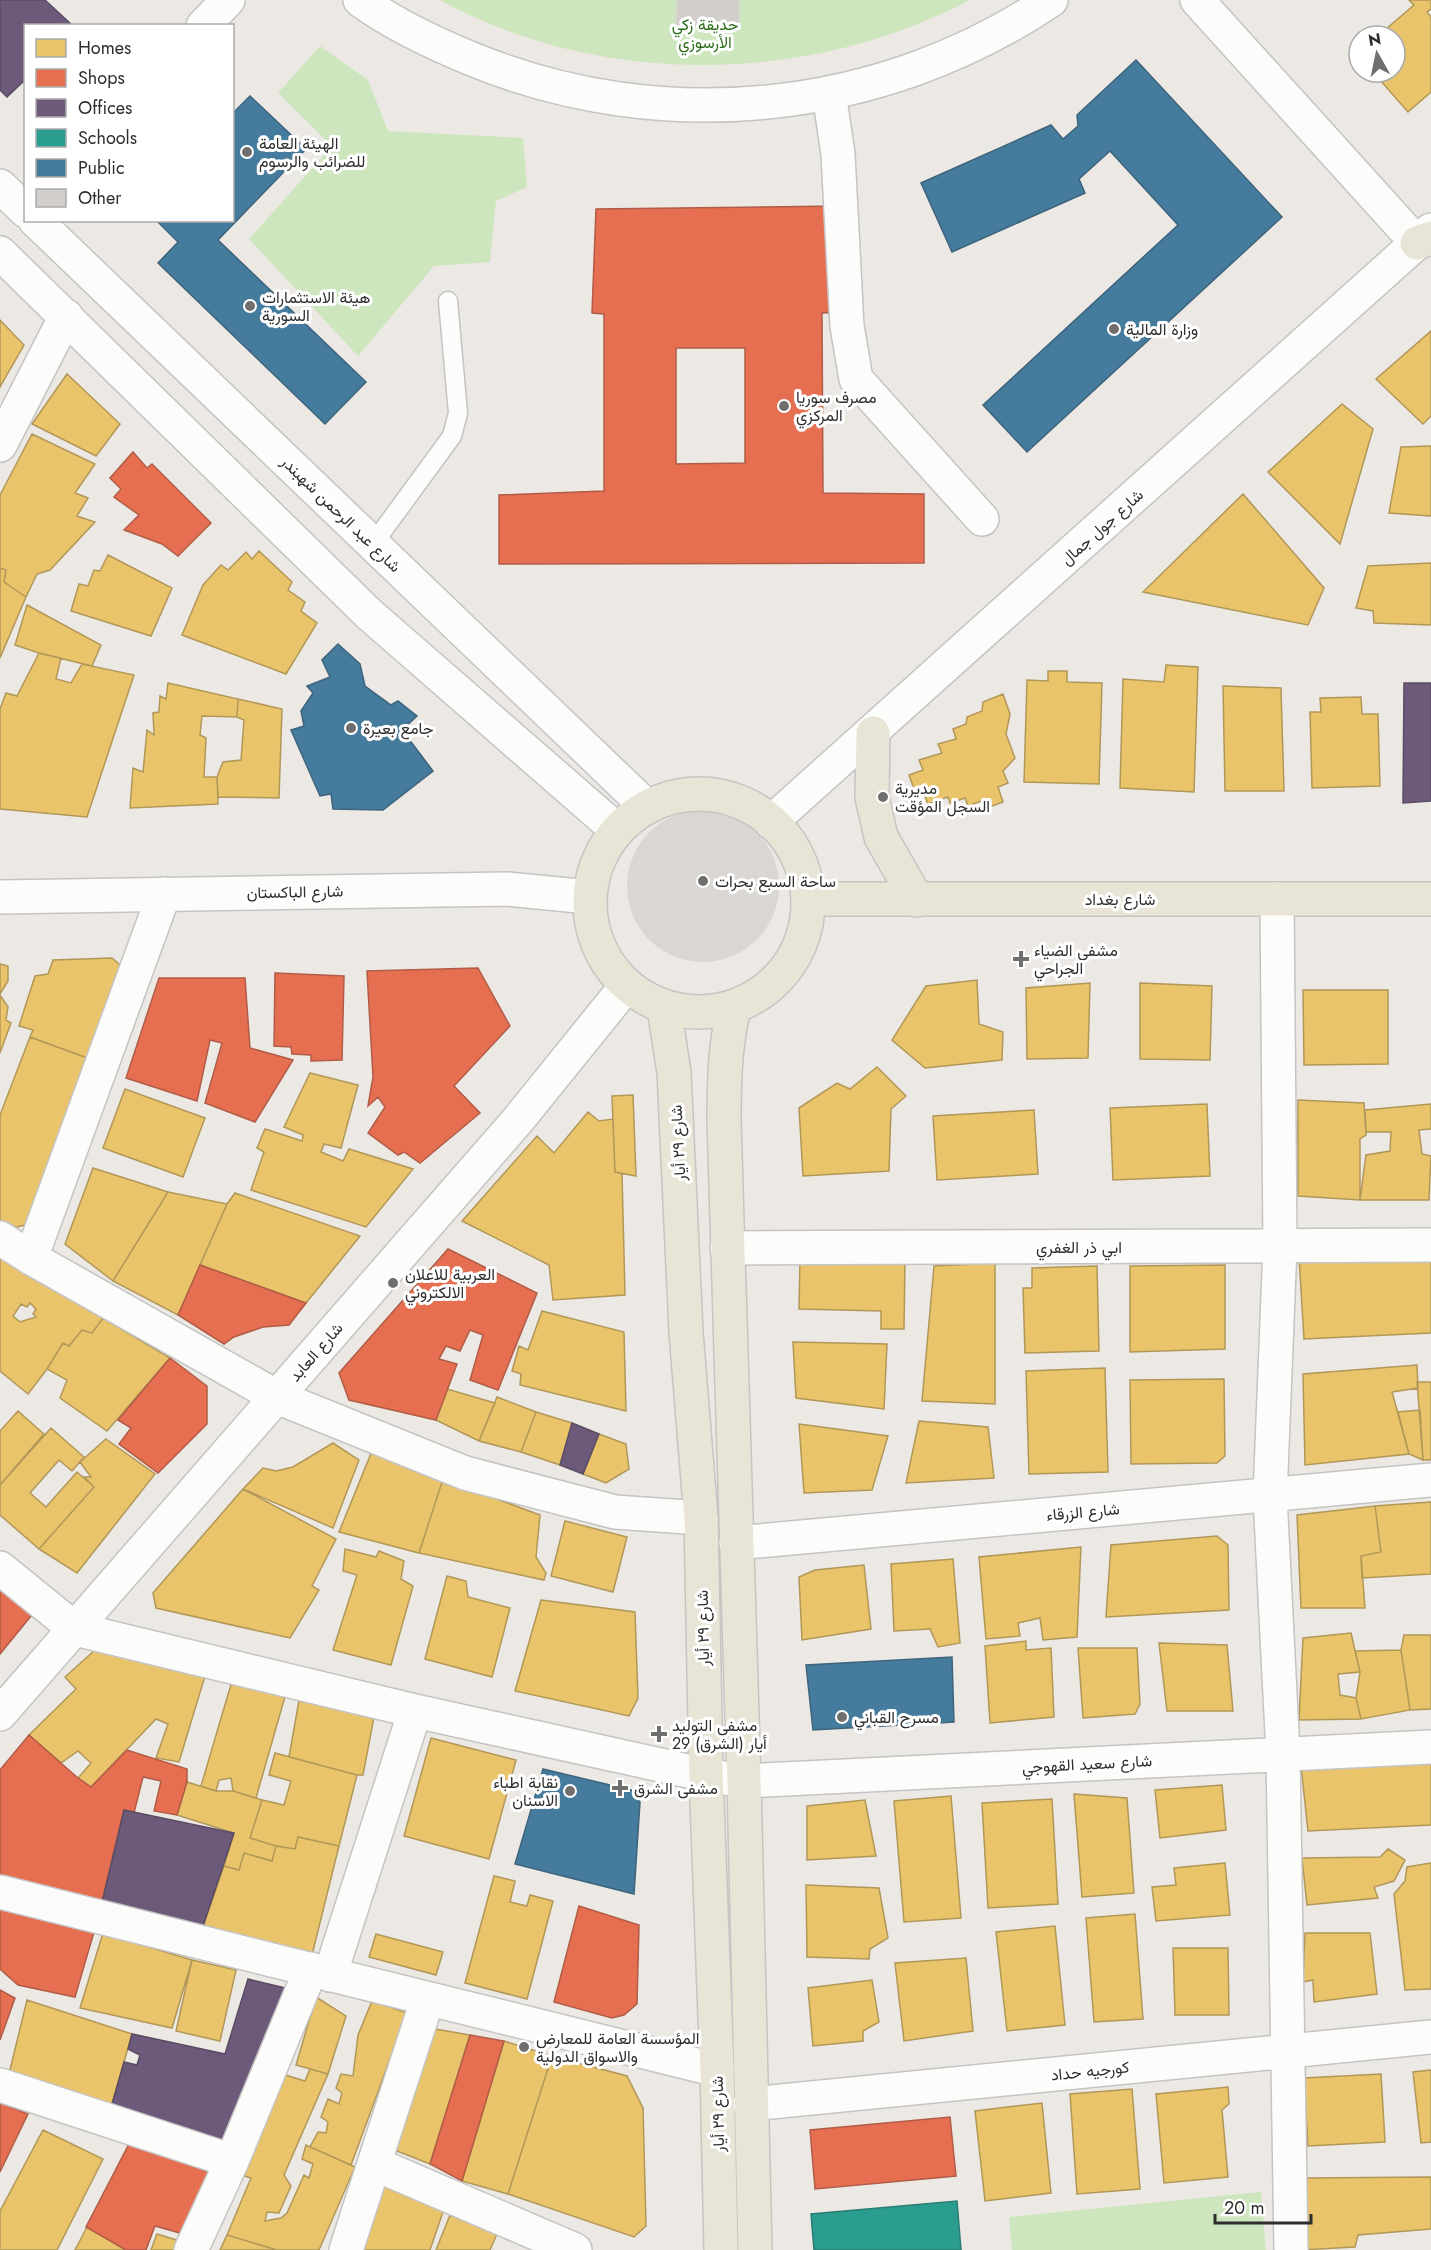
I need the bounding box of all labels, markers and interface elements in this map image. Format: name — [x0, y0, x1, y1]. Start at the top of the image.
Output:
park label: حديقة زكي الأرسوزي — [672, 13, 739, 56]
legend — [24, 24, 234, 222]
north arrow — [1347, 24, 1407, 84]
text: N — [1367, 27, 1383, 52]
text: Homes — [78, 35, 131, 61]
text: Shops — [78, 65, 125, 91]
text: Offices — [78, 95, 132, 121]
text: Schools — [78, 125, 137, 151]
place label: الهيئة العامة للضرائب والرسوم — [259, 132, 365, 173]
marker: الهيئة العامة للضرائب والرسوم — [240, 145, 254, 159]
text: Public — [78, 155, 125, 181]
text: Other — [78, 185, 122, 211]
place label: هيئة الاستثمارات السورية — [262, 286, 370, 327]
marker: هيئة الاستثمارات السورية — [243, 299, 257, 313]
place label: وزارة المالية — [1126, 318, 1198, 341]
marker: وزارة المالية — [1107, 322, 1121, 336]
place label: مصرف سوريا المركزي — [796, 386, 876, 429]
marker: مصرف سوريا المركزي — [777, 399, 791, 413]
street label: شارع عبد الرحمن شهبندر — [275, 450, 406, 578]
street label: شارع جول جمال — [1056, 484, 1148, 570]
place label: جامع بعيرة — [363, 717, 434, 740]
marker: جامع بعيرة — [344, 721, 358, 735]
place label: مديرية السجل المؤقت — [895, 777, 990, 818]
marker: مديرية السجل المؤقت — [876, 790, 890, 804]
place label: ساحة السبع بحرات — [715, 870, 836, 893]
marker: ساحة السبع بحرات — [696, 874, 710, 888]
street label: شارع الباكستان — [246, 880, 344, 904]
street label: شارع بغداد — [1085, 888, 1155, 911]
place label: مشفى الضياء الجراحي — [1034, 939, 1118, 982]
marker: مشفى الضياء الجراحي — [1012, 950, 1030, 968]
street label: شارع ٢٩ أيار — [665, 1104, 692, 1183]
street label: ابي ذر الغفري — [1036, 1236, 1122, 1261]
place label: العربية للاعلان الالكتروني — [405, 1263, 495, 1306]
marker: العربية للاعلان الالكتروني — [386, 1276, 400, 1290]
street label: شارع العابد — [284, 1317, 348, 1387]
street label: شارع الزرقاء — [1045, 1497, 1121, 1527]
street label: شارع ٢٩ أيار — [691, 1590, 715, 1667]
place label: مسرح القباني — [854, 1706, 939, 1731]
marker: مسرح القباني — [835, 1710, 849, 1724]
place label: مشفى التوليد 29 أيار (الشرق) — [672, 1714, 767, 1755]
marker: مشفى التوليد 29 أيار (الشرق) — [650, 1725, 668, 1743]
street label: شارع سعيد القهوجي — [1021, 1749, 1153, 1781]
place label: نقابة اطباء الاسنان — [493, 1771, 558, 1812]
place label: مشفى الشرق — [634, 1777, 718, 1800]
marker: مشفى الشرق — [611, 1779, 629, 1797]
marker: نقابة اطباء الاسنان — [563, 1784, 577, 1798]
place label: المؤسسة العامة للمعارض والاسواق الدولية — [536, 2027, 700, 2068]
marker: المؤسسة العامة للمعارض والاسواق الدولية — [517, 2040, 531, 2054]
street label: كورجيه حداد — [1050, 2055, 1130, 2087]
street label: شارع ٢٩ أيار — [706, 2076, 730, 2153]
scale bar — [1215, 2187, 1311, 2225]
text: 20 m — [1224, 2195, 1264, 2221]

